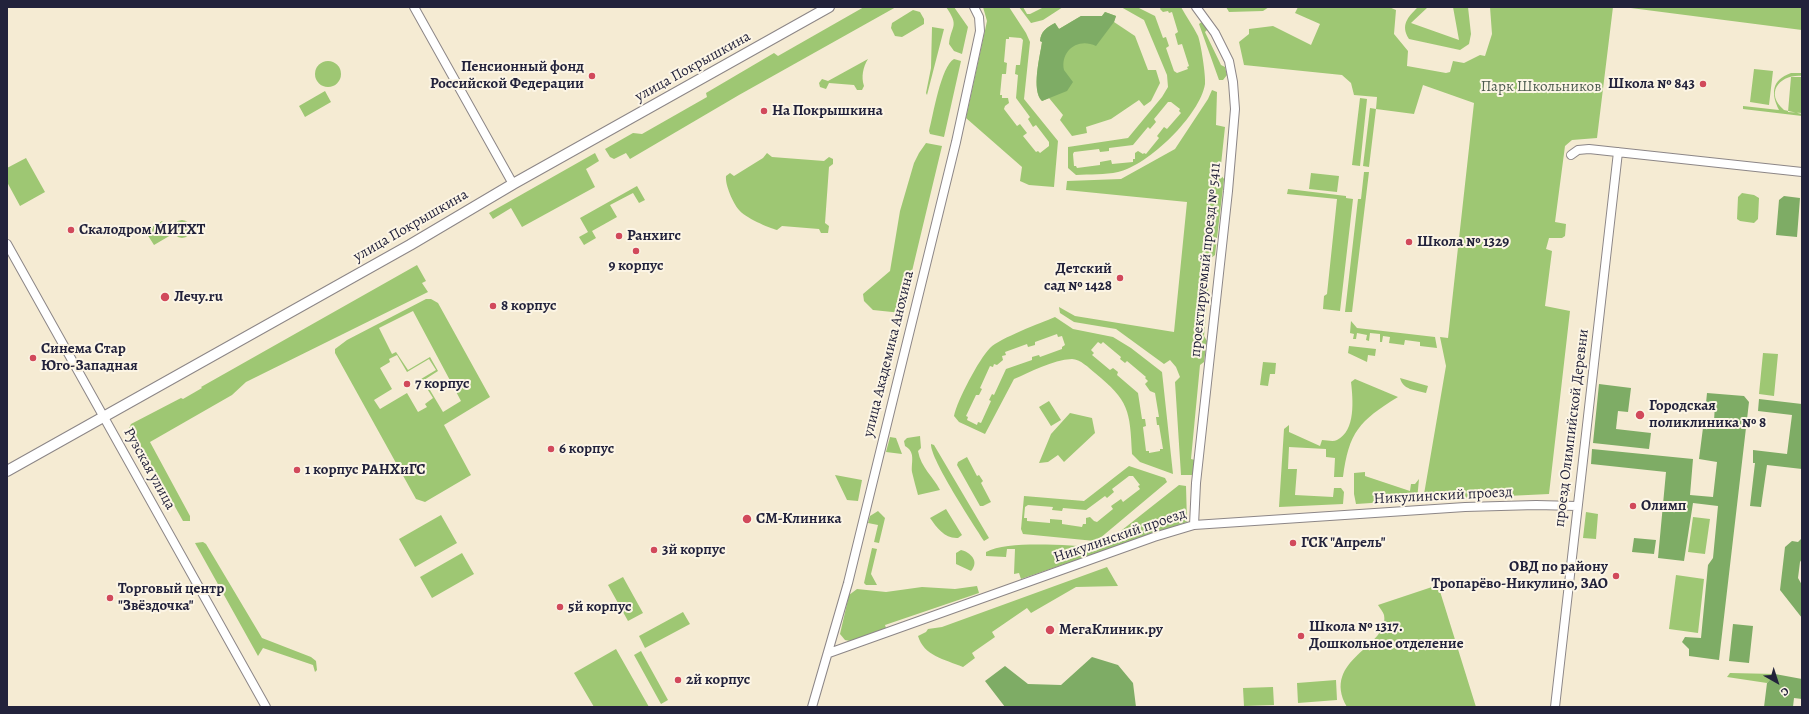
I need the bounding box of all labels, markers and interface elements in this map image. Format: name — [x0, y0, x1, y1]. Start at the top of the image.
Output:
street label: улица Покрышкина — [632, 28, 754, 106]
place label: Пенсионный фонд Российской Федерации — [430, 58, 584, 93]
marker: Пенсионный фонд Российской Федерации — [587, 71, 597, 81]
place label: Школа № 843 — [1608, 75, 1695, 93]
park label: Парк Школьников — [1481, 78, 1601, 96]
marker: Школа № 843 — [1698, 79, 1708, 89]
place label: На Покрышкина — [772, 102, 883, 120]
marker: На Покрышкина — [759, 106, 769, 116]
street label: проектируемый проезд № 5411 — [1187, 162, 1225, 358]
street label: улица Покрышкина — [350, 186, 472, 266]
place label: Скалодром МИТХТ — [79, 221, 205, 239]
marker: Скалодром МИТХТ — [66, 225, 76, 235]
place label: Ранхигс — [627, 227, 681, 245]
marker: Ранхигс — [614, 231, 624, 241]
place label: Школа № 1329 — [1417, 233, 1509, 251]
marker: Школа № 1329 — [1404, 237, 1414, 247]
marker: 9 корпус — [631, 246, 641, 256]
place label: 9 корпус — [608, 257, 664, 275]
place label: Детский сад № 1428 — [1044, 260, 1112, 295]
street label: улица Академика Анохина — [860, 269, 918, 439]
marker: Детский сад № 1428 — [1115, 273, 1125, 283]
place label: Лечу.ru — [174, 288, 223, 306]
marker: Лечу.ru — [159, 291, 171, 303]
place label: 8 корпус — [501, 297, 556, 315]
marker: 8 корпус — [488, 301, 498, 311]
street label: проезд Олимпийской Деревни — [1551, 328, 1593, 528]
place label: Синема Стар Юго-Западная — [41, 340, 138, 375]
marker: Синема Стар Юго-Западная — [28, 353, 38, 363]
place label: 7 корпус — [415, 375, 470, 393]
marker: 7 корпус — [402, 379, 412, 389]
place label: Городская поликлиника № 8 — [1649, 397, 1766, 432]
marker: Городская поликлиника № 8 — [1634, 409, 1646, 421]
street label: Рузская улица — [119, 425, 179, 513]
place label: 6 корпус — [559, 440, 614, 458]
marker: 6 корпус — [546, 444, 556, 454]
place label: 1 корпус РАНХиГС — [305, 461, 426, 479]
marker: 1 корпус РАНХиГС — [292, 465, 302, 475]
street label: Никулинский проезд — [1373, 483, 1513, 509]
place label: Олимп — [1641, 497, 1686, 515]
marker: Олимп — [1628, 501, 1638, 511]
street label: Никулинский проезд — [1051, 505, 1189, 567]
place label: СМ-Клиника — [756, 510, 842, 528]
marker: СМ-Клиника — [741, 513, 753, 525]
place label: ГСК "Апрель" — [1301, 534, 1385, 552]
marker: ГСК "Апрель" — [1288, 538, 1298, 548]
place label: 3й корпус — [662, 541, 726, 559]
marker: 3й корпус — [649, 545, 659, 555]
place label: ОВД по району Тропарёво-Никулино, ЗАО — [1431, 558, 1608, 593]
marker: ОВД по району Тропарёво-Никулино, ЗАО — [1611, 571, 1621, 581]
place label: Торговый центр "Звёздочка" — [118, 580, 224, 615]
marker: Торговый центр "Звёздочка" — [105, 593, 115, 603]
place label: 5й корпус — [568, 598, 631, 616]
marker: 5й корпус — [555, 602, 565, 612]
place label: Школа № 1317. Дошкольное отделение — [1309, 618, 1464, 653]
place label: МегаКлиник.ру — [1059, 621, 1163, 639]
marker: МегаКлиник.ру — [1044, 624, 1056, 636]
marker: Школа № 1317. Дошкольное отделение — [1296, 631, 1306, 641]
north arrow — [1757, 662, 1797, 702]
place label: 2й корпус — [686, 671, 750, 689]
marker: 2й корпус — [673, 675, 683, 685]
text: С — [1778, 684, 1792, 700]

